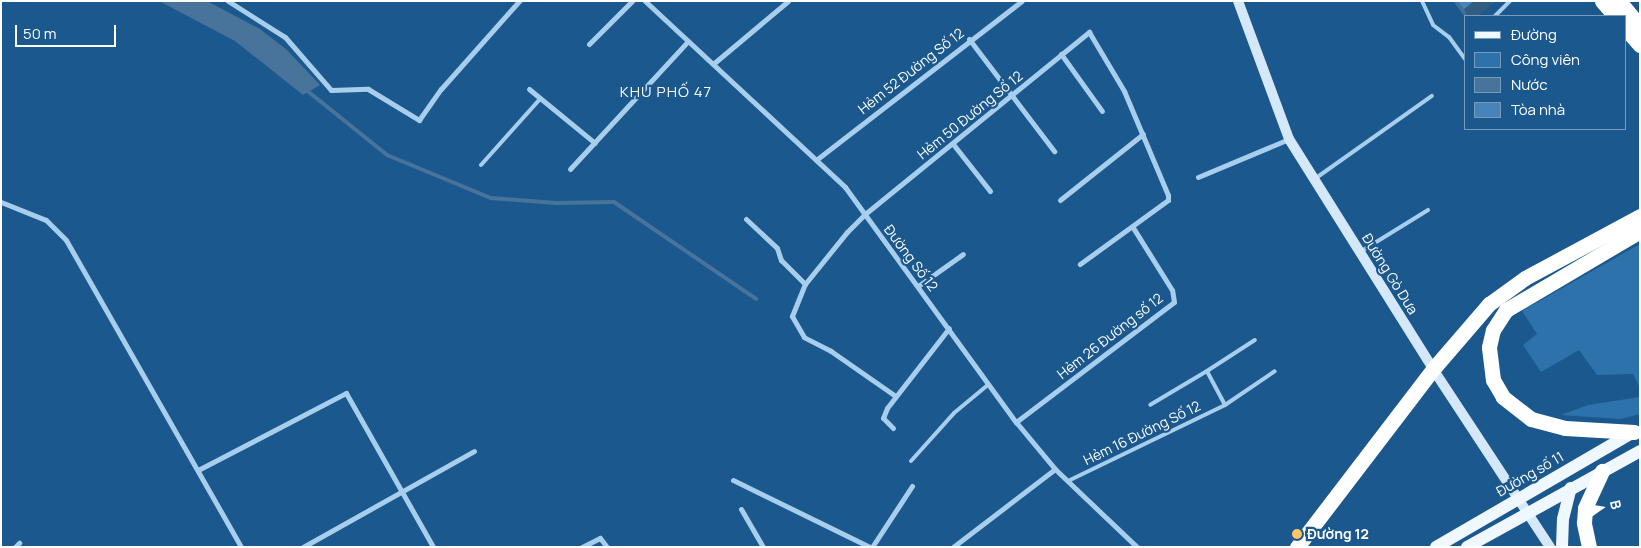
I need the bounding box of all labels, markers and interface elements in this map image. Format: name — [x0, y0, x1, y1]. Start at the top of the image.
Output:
scale bar — [18, 15, 119, 47]
legend — [1464, 15, 1626, 130]
text: 50 m — [23, 23, 57, 44]
street label: Hẻm 52 Đường Số 12 — [855, 24, 967, 118]
text: Đường — [1511, 24, 1557, 45]
text: Công viên — [1511, 49, 1580, 70]
street label: Hẻm 50 Đường Số 12 — [914, 67, 1026, 163]
text: Nước — [1511, 74, 1548, 95]
district label: KHU PHỐ 47 — [619, 83, 713, 101]
text: Tòa nhà — [1511, 99, 1565, 120]
street label: Đường Số 12 — [881, 222, 941, 294]
street label: Đường Gò Dưa — [1358, 231, 1422, 317]
street label: Hẻm 26 Đường số 12 — [1054, 290, 1166, 382]
street label: Hẻm 16 Đường Số 12 — [1081, 397, 1203, 469]
street label: Đường số 11 — [1493, 448, 1567, 500]
north arrow — [1576, 483, 1626, 533]
text: B — [1606, 498, 1626, 511]
place label: Đường 12 — [1307, 526, 1369, 542]
marker: Đường 12 — [1291, 528, 1303, 540]

